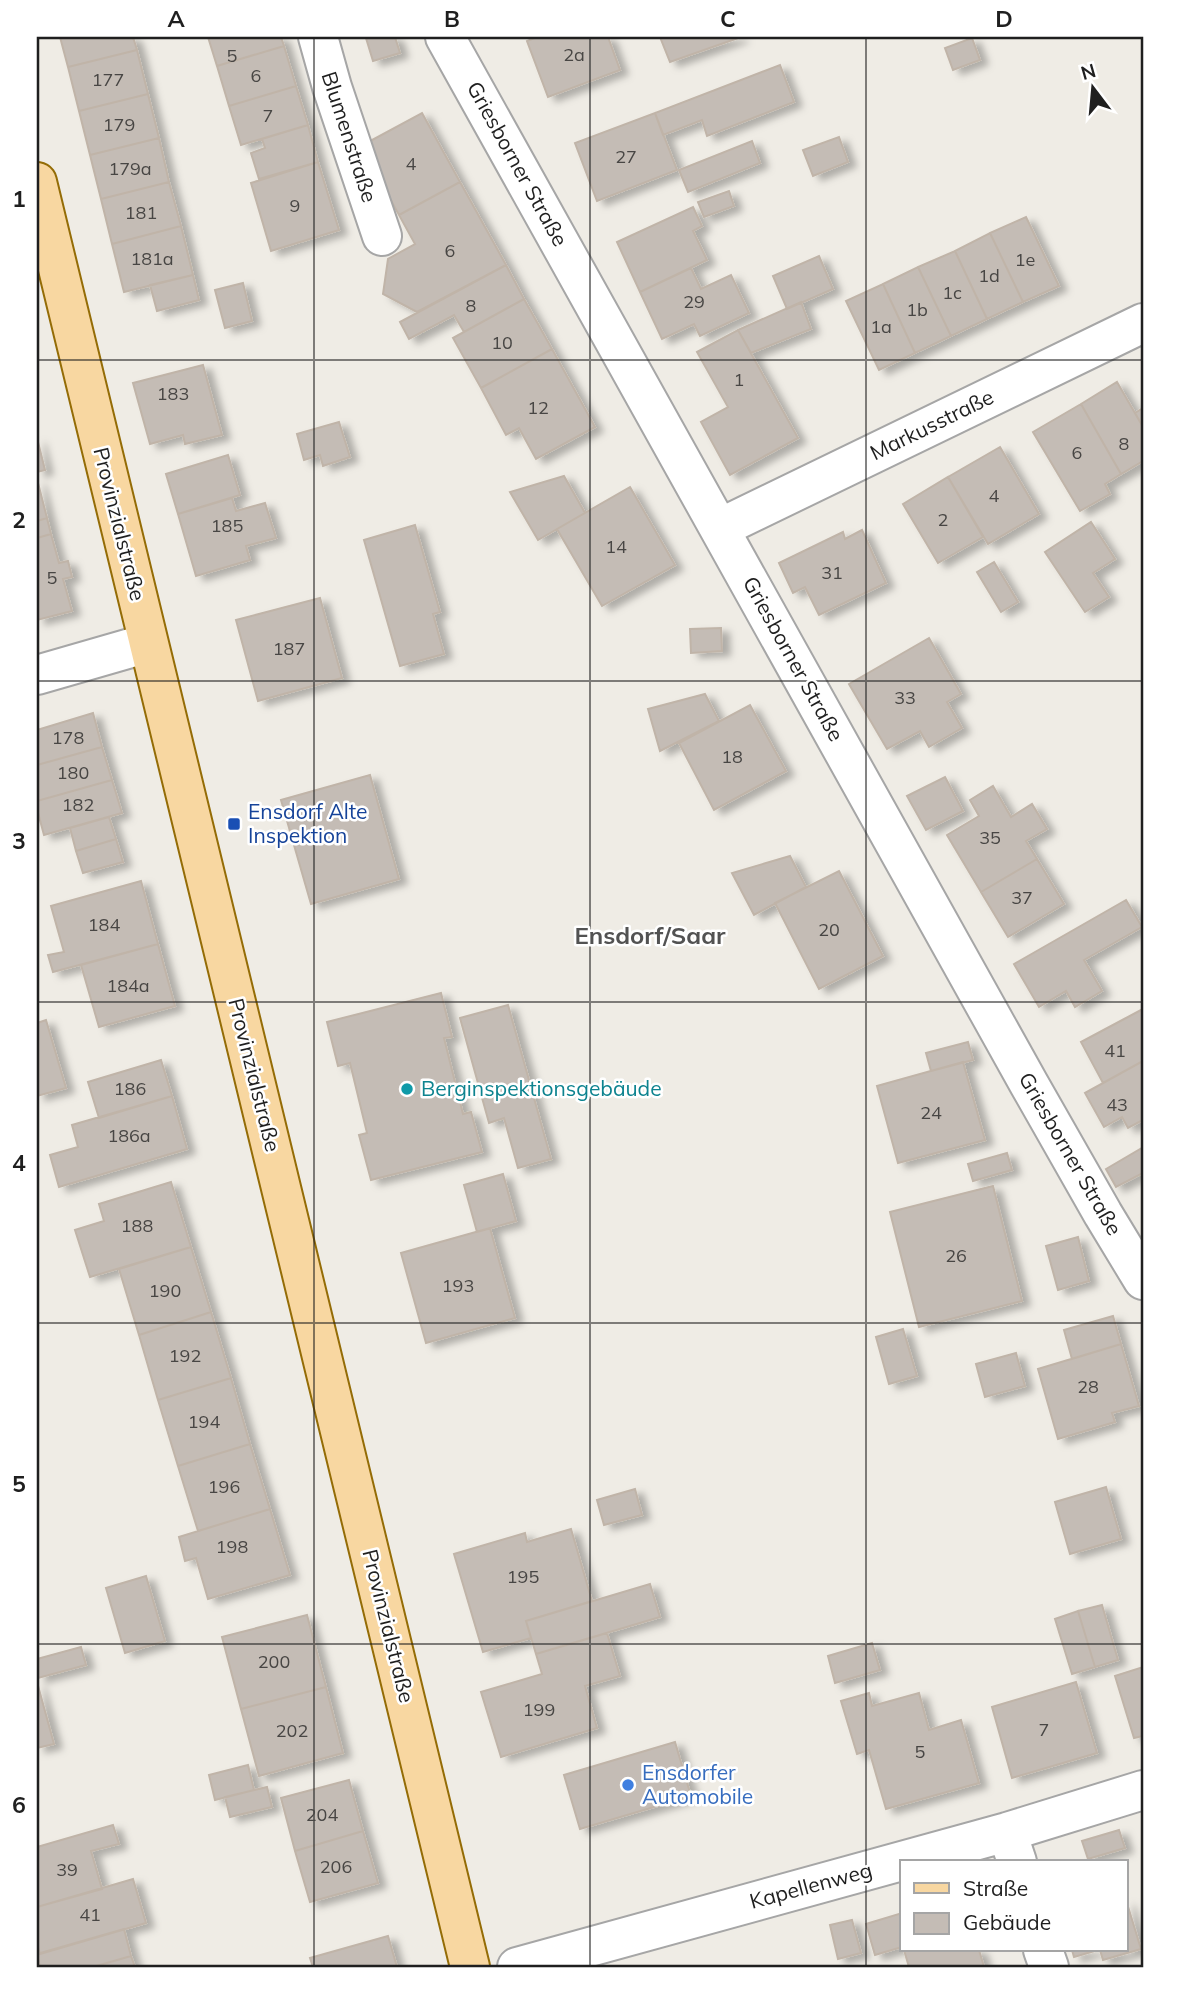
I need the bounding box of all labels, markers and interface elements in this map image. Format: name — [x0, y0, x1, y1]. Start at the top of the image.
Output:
text: A — [167, 4, 185, 33]
text: B — [444, 4, 460, 33]
text: C — [720, 4, 736, 33]
text: D — [995, 4, 1013, 33]
house number: 2a — [563, 43, 585, 66]
house number: 5 — [227, 44, 238, 67]
north arrow — [1058, 52, 1128, 122]
text: N — [1078, 58, 1099, 85]
house number: 6 — [251, 64, 261, 87]
house number: 177 — [92, 68, 124, 91]
street label: Blumenstraße — [317, 68, 383, 205]
street label: Griesborner Straße — [462, 77, 574, 250]
house number: 7 — [263, 104, 273, 127]
house number: 179 — [103, 113, 135, 136]
house number: 27 — [615, 145, 637, 168]
house number: 4 — [406, 152, 417, 175]
house number: 179a — [108, 157, 152, 180]
text: 1 — [12, 184, 26, 213]
house number: 9 — [290, 194, 300, 217]
house number: 181 — [125, 201, 157, 224]
house number: 6 — [445, 239, 455, 262]
house number: 181a — [130, 247, 174, 270]
house number: 1e — [1015, 248, 1035, 271]
house number: 1d — [978, 264, 1000, 287]
house number: 1c — [942, 281, 962, 304]
house number: 29 — [683, 290, 705, 313]
house number: 8 — [466, 294, 476, 317]
house number: 1b — [906, 298, 928, 321]
house number: 1a — [870, 315, 892, 338]
house number: 10 — [491, 331, 513, 354]
house number: 1 — [734, 368, 744, 391]
house number: 183 — [157, 382, 189, 405]
street label: Markusstraße — [866, 383, 998, 465]
house number: 12 — [527, 396, 549, 419]
house number: 8 — [1119, 432, 1129, 455]
house number: 6 — [1072, 441, 1082, 464]
street label: Provinzialstraße — [88, 444, 152, 603]
house number: 4 — [989, 484, 1000, 507]
text: 2 — [12, 505, 26, 534]
house number: 2 — [938, 508, 948, 531]
house number: 185 — [211, 514, 243, 537]
house number: 14 — [605, 535, 627, 558]
house number: 31 — [821, 561, 843, 584]
house number: 5 — [47, 566, 58, 589]
street label: Griesborner Straße — [738, 572, 850, 745]
house number: 187 — [273, 637, 305, 660]
house number: 33 — [894, 686, 916, 709]
house number: 178 — [52, 726, 84, 749]
house number: 18 — [721, 745, 743, 768]
house number: 180 — [57, 761, 89, 784]
house number: 182 — [62, 793, 94, 816]
place label: Ensdorf Alte Inspektion — [248, 798, 368, 848]
marker: Ensdorf Alte Inspektion — [226, 816, 242, 832]
text: 3 — [12, 826, 26, 855]
house number: 35 — [979, 826, 1001, 849]
house number: 37 — [1011, 886, 1033, 909]
house number: 184 — [88, 913, 120, 936]
house number: 20 — [818, 918, 840, 941]
district label: Ensdorf/Saar — [574, 920, 726, 950]
house number: 184a — [106, 974, 150, 997]
street label: Provinzialstraße — [223, 995, 287, 1154]
house number: 41 — [1104, 1039, 1126, 1062]
street label: Griesborner Straße — [1014, 1067, 1128, 1240]
place label: Berginspektionsgebäude — [421, 1075, 662, 1101]
house number: 186 — [114, 1077, 146, 1100]
marker: Berginspektionsgebäude — [399, 1081, 415, 1097]
house number: 43 — [1106, 1093, 1128, 1116]
house number: 24 — [920, 1101, 942, 1124]
house number: 186a — [107, 1124, 151, 1147]
text: 4 — [12, 1148, 26, 1177]
house number: 188 — [121, 1214, 153, 1237]
house number: 26 — [945, 1244, 967, 1267]
house number: 193 — [442, 1274, 474, 1297]
house number: 190 — [149, 1279, 181, 1302]
house number: 192 — [169, 1344, 201, 1367]
house number: 28 — [1077, 1375, 1099, 1398]
house number: 194 — [188, 1410, 220, 1433]
text: 5 — [12, 1469, 26, 1498]
house number: 196 — [208, 1475, 240, 1498]
house number: 198 — [216, 1535, 248, 1558]
street label: Provinzialstraße — [357, 1546, 421, 1705]
house number: 195 — [507, 1565, 539, 1588]
house number: 200 — [258, 1650, 290, 1673]
house number: 199 — [523, 1698, 555, 1721]
house number: 7 — [1039, 1718, 1049, 1741]
house number: 202 — [276, 1719, 308, 1742]
house number: 5 — [915, 1740, 926, 1763]
place label: Ensdorfer Automobile — [642, 1759, 753, 1809]
marker: Ensdorfer Automobile — [620, 1777, 636, 1793]
text: 6 — [12, 1790, 26, 1819]
house number: 204 — [306, 1803, 338, 1826]
house number: 206 — [320, 1855, 352, 1878]
street label: Kapellenweg — [747, 1856, 875, 1914]
house number: 39 — [56, 1858, 78, 1881]
legend — [900, 1860, 1128, 1952]
text: Straße — [963, 1875, 1028, 1901]
house number: 41 — [79, 1903, 101, 1926]
text: Gebäude — [963, 1909, 1051, 1935]

